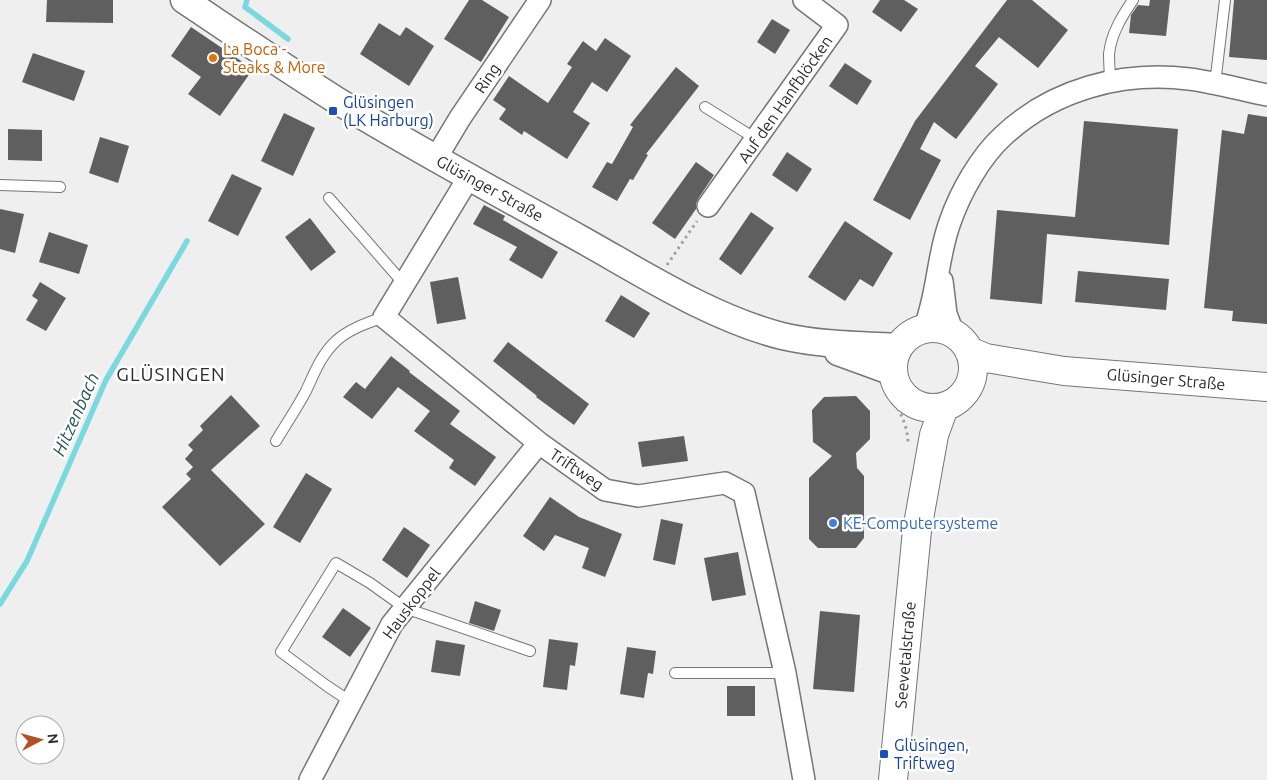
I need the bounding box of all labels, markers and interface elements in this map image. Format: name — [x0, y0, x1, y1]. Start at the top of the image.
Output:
street label: Auf den Hanfblöcken — [734, 32, 836, 166]
place label: La Boca - Steaks & More — [223, 40, 326, 76]
marker: La Boca - Steaks & More — [207, 52, 219, 64]
street label: Ring — [471, 60, 503, 96]
place label: Glüsingen (LK Harburg) — [343, 93, 434, 130]
marker: Glüsingen (LK Harburg) — [327, 105, 339, 117]
street label: Glüsinger Straße — [434, 151, 546, 225]
district label: GLÜSINGEN — [116, 363, 226, 385]
street label: Glüsinger Straße — [1106, 365, 1226, 393]
water label: Hitzenbach — [48, 369, 102, 459]
street label: Triftweg — [547, 444, 607, 494]
place label: KE-Computersysteme — [843, 514, 998, 532]
marker: KE-Computersysteme — [827, 517, 839, 529]
street label: Hauskoppel — [378, 564, 444, 642]
street label: Seevetalstraße — [891, 601, 919, 709]
north arrow — [15, 715, 65, 765]
text: N — [44, 733, 61, 745]
place label: Glüsingen, Triftweg — [894, 736, 969, 772]
marker: Glüsingen, Triftweg — [878, 748, 890, 760]

